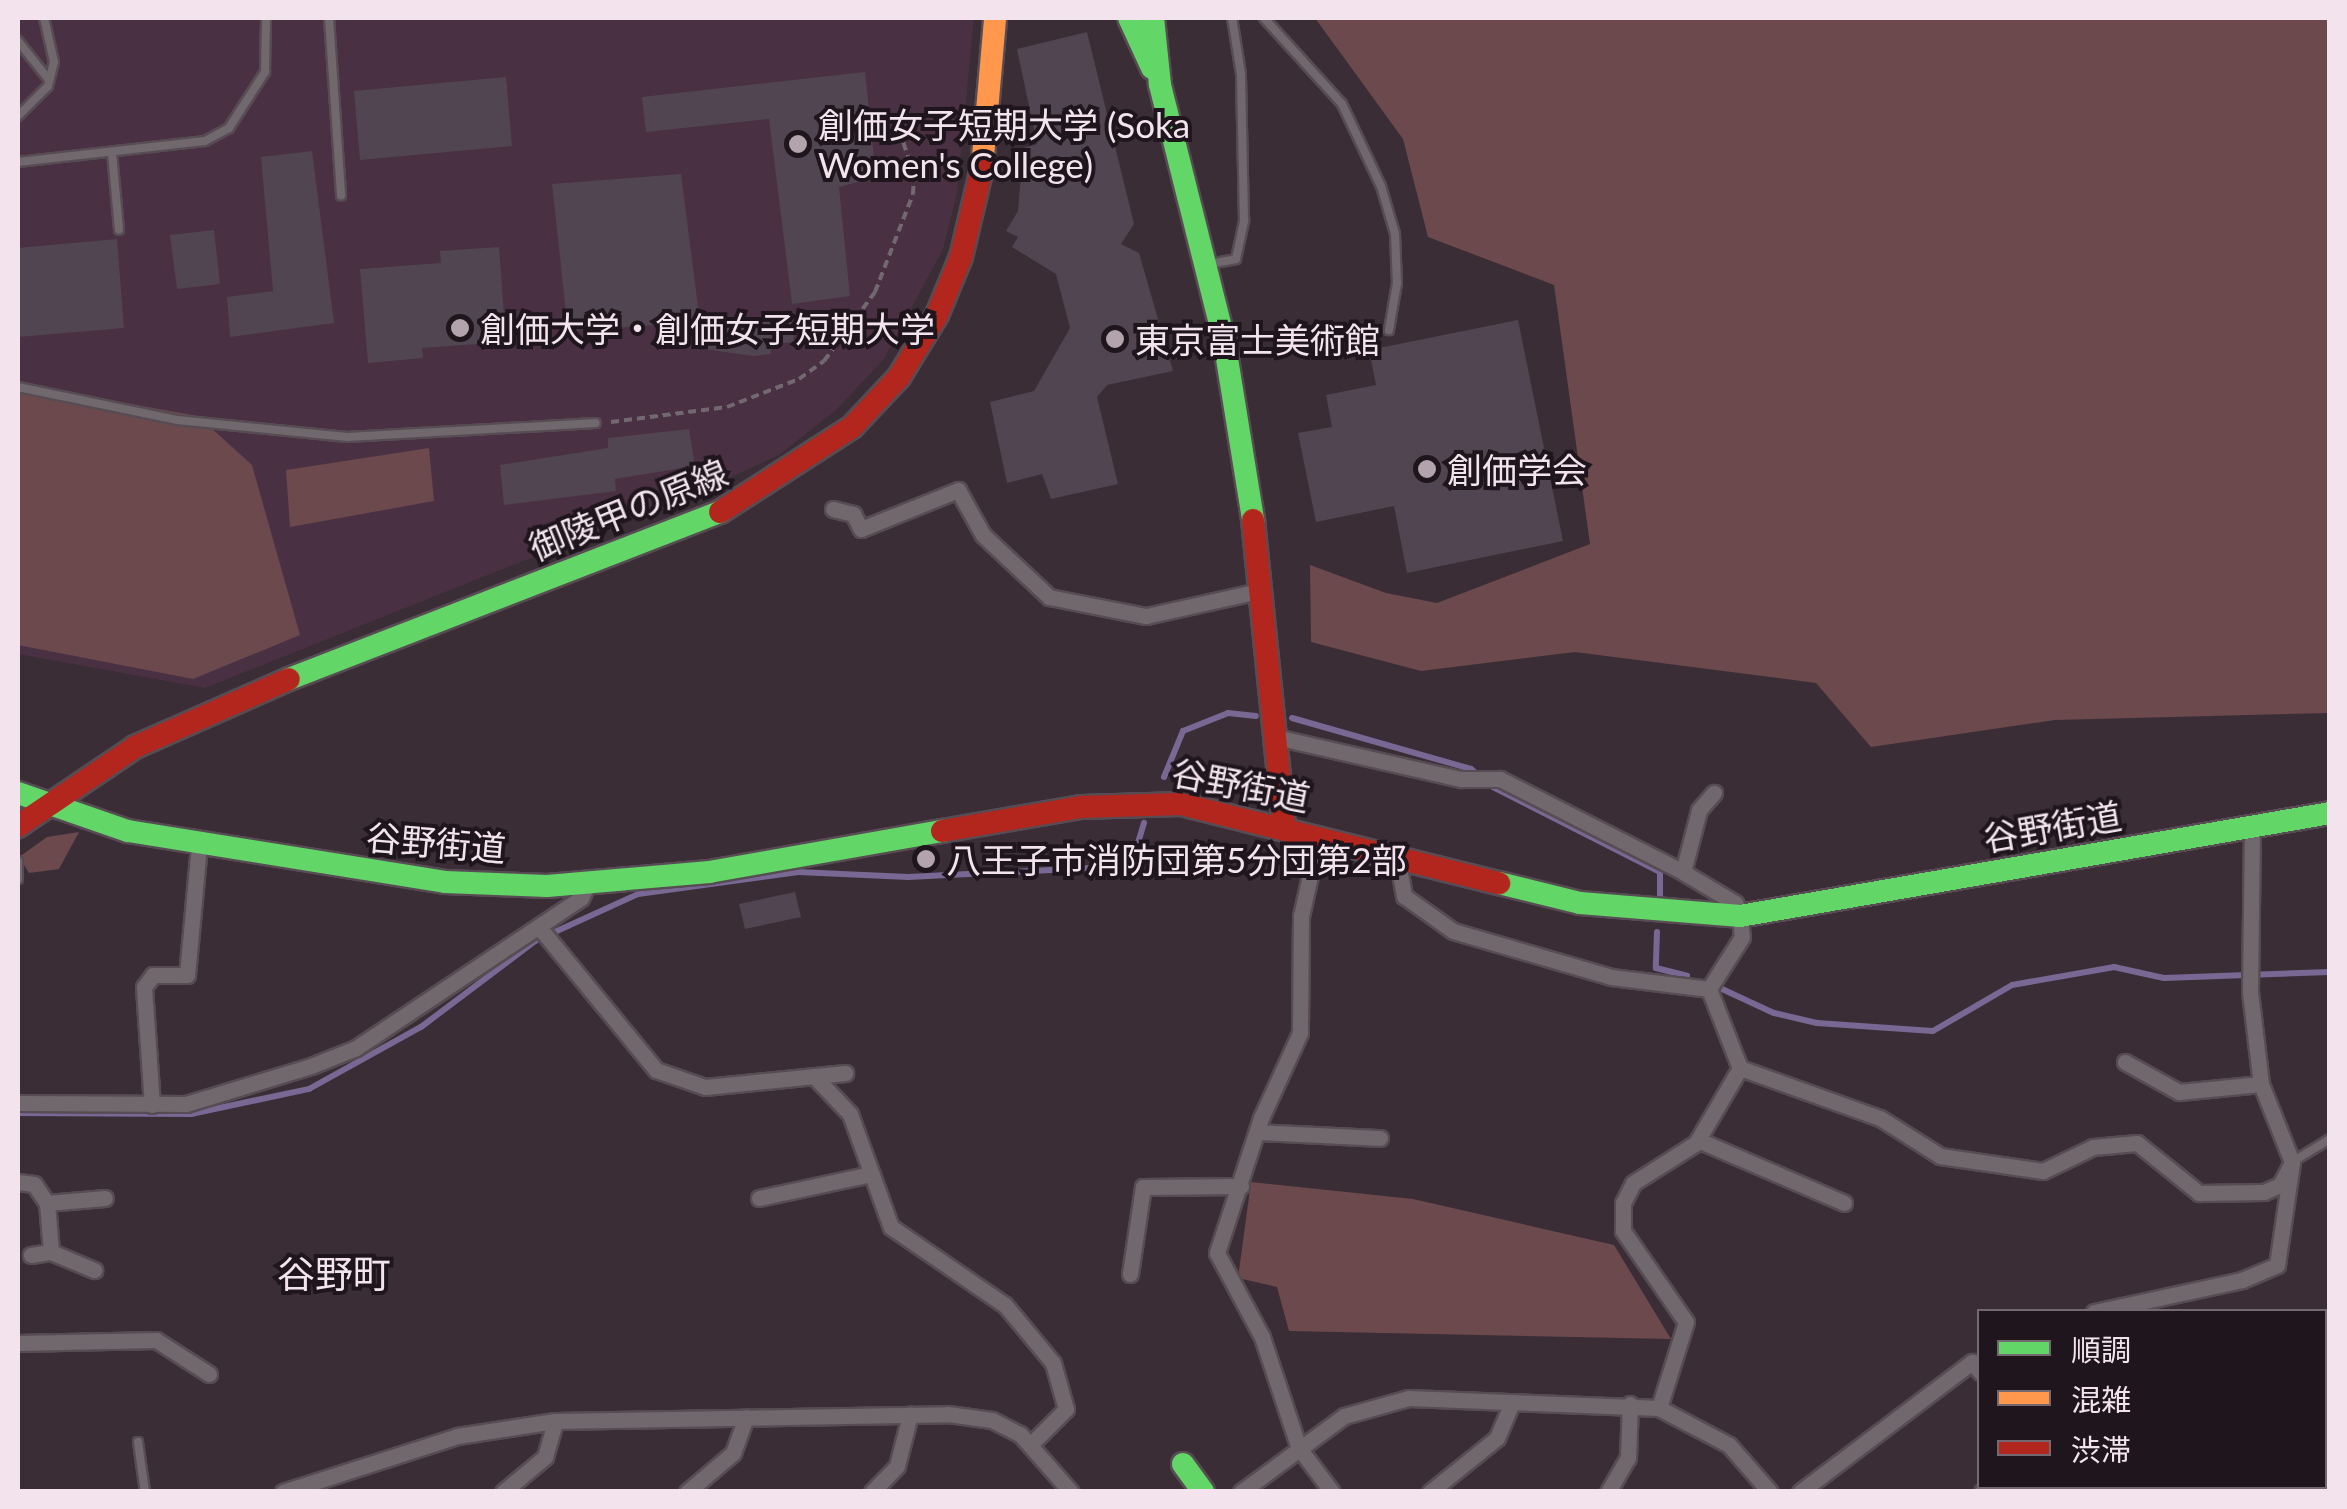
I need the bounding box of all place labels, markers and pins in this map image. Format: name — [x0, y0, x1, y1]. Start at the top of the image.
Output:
place label: 創価女子短期大学 (Soka Women's College) — [818, 103, 1190, 185]
marker: 創価女子短期大学 (Soka Women's College) — [787, 133, 809, 155]
place label: 創価大学・創価女子短期大学 — [480, 307, 935, 349]
marker: 創価大学・創価女子短期大学 — [449, 317, 471, 339]
place label: 東京富士美術館 — [1135, 318, 1380, 360]
marker: 東京富士美術館 — [1104, 328, 1126, 350]
place label: 創価学会 — [1447, 448, 1587, 490]
marker: 創価学会 — [1416, 458, 1438, 480]
place label: 八王子市消防団第5分団第2部 — [946, 838, 1407, 880]
marker: 八王子市消防団第5分団第2部 — [915, 848, 937, 870]

